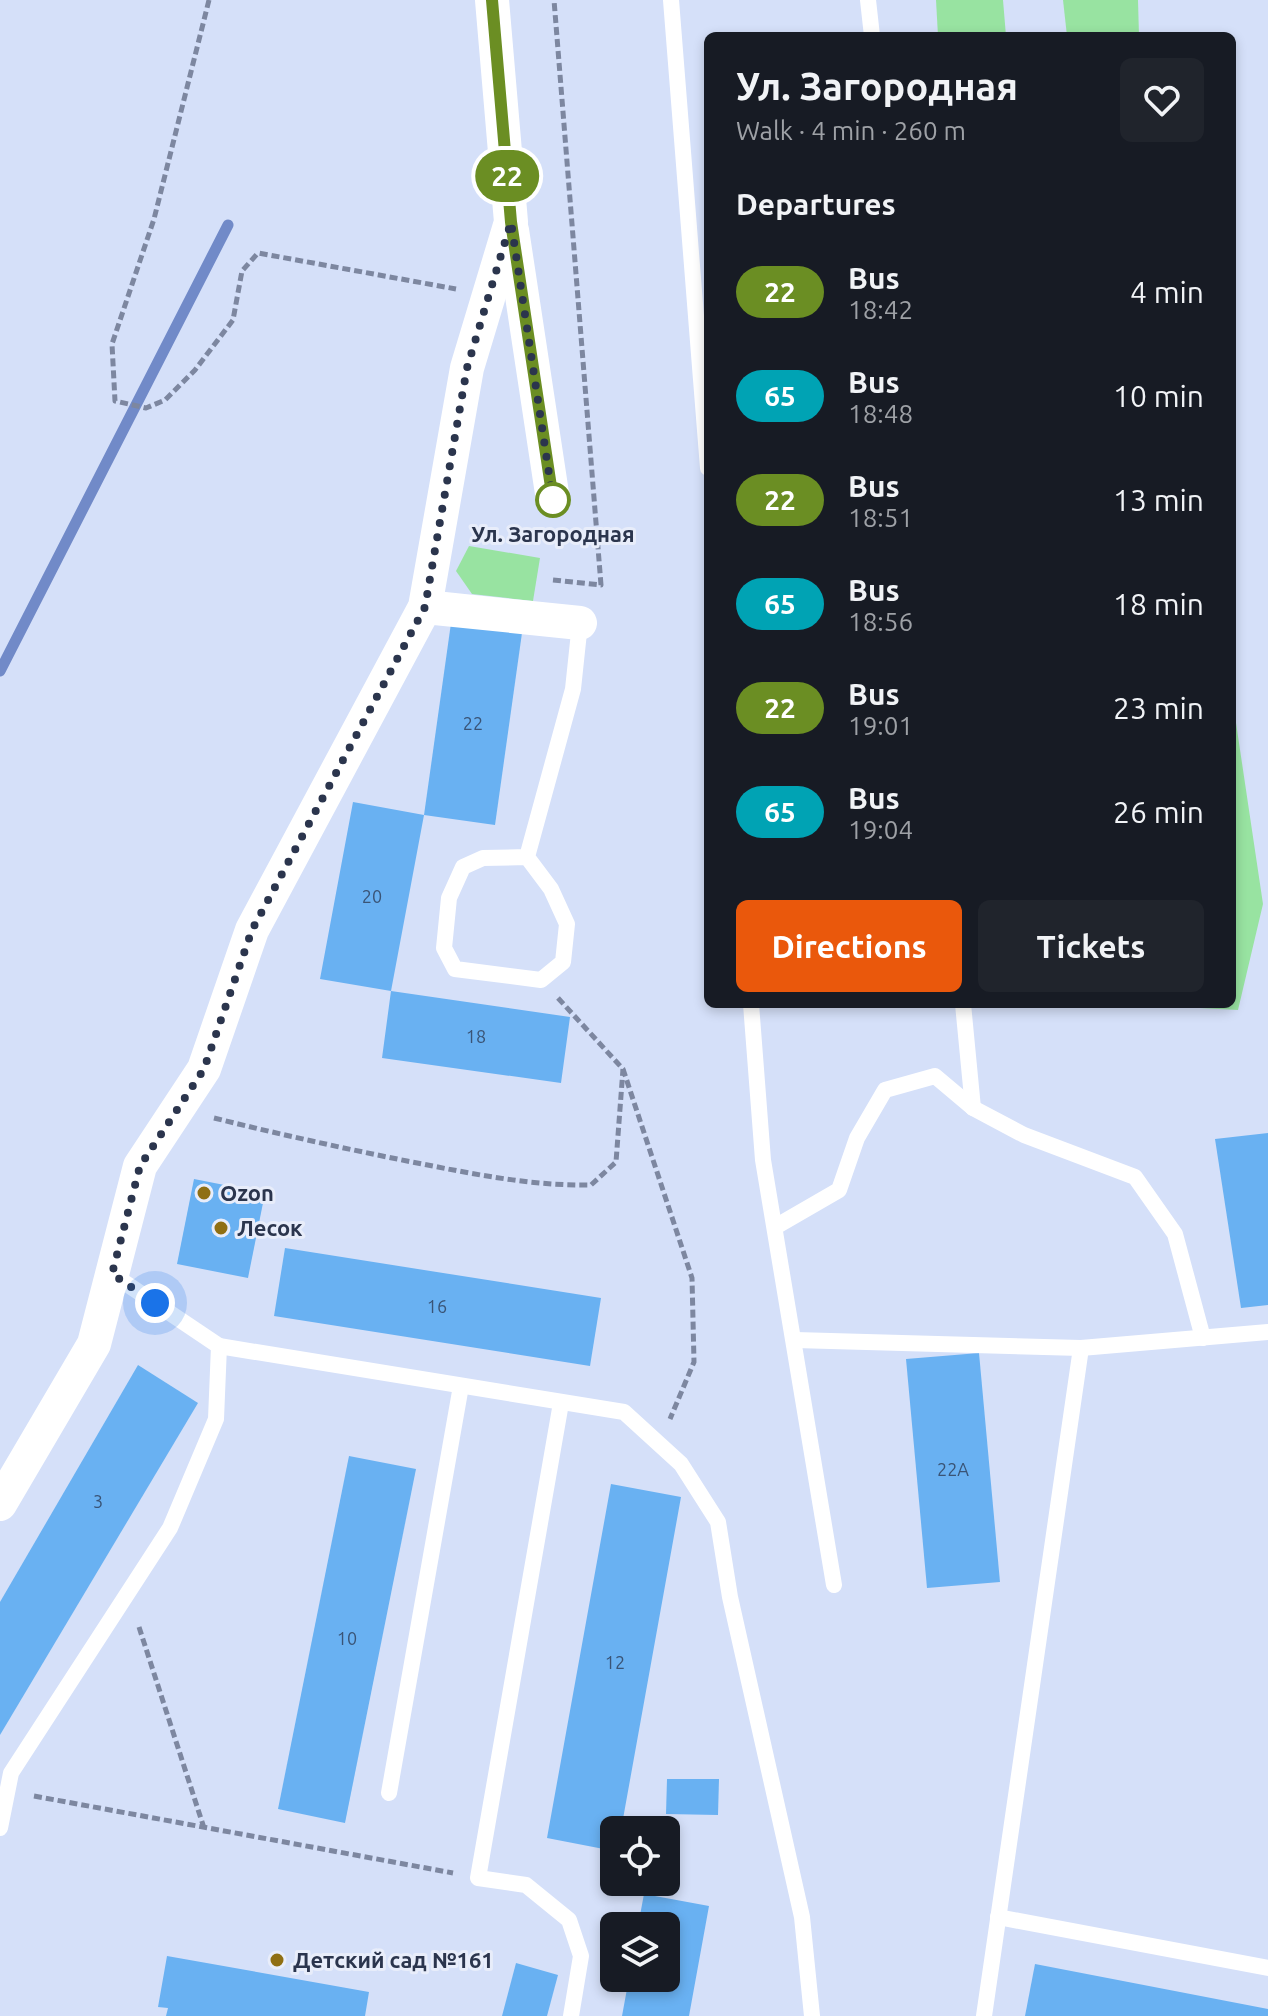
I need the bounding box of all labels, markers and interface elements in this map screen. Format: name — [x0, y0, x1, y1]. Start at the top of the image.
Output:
button: heart — [1120, 58, 1204, 142]
text: Ул. Загородная — [736, 65, 1018, 107]
text: Walk · 4 min · 260 m — [736, 116, 966, 145]
line badge: 22 — [471, 150, 543, 202]
text: 22 — [491, 160, 523, 191]
text: Departures — [736, 187, 896, 221]
text: Bus — [848, 261, 900, 295]
text: 4 min — [1130, 275, 1204, 309]
text: 22 — [764, 276, 796, 307]
text: 18:42 — [848, 295, 913, 324]
text: Bus — [848, 365, 900, 399]
text: 10 min — [1113, 379, 1204, 413]
text: 65 — [764, 380, 796, 411]
text: 18:48 — [848, 399, 913, 428]
text: Bus — [848, 469, 900, 503]
marker: Ул. Загородная — [536, 483, 570, 517]
text: 13 min — [1113, 483, 1204, 517]
text: 22 — [764, 484, 796, 515]
text: 18:51 — [848, 503, 913, 532]
place label: Ул. Загородная — [471, 521, 635, 546]
text: Bus — [848, 573, 900, 607]
text: 18 min — [1113, 587, 1204, 621]
text: 65 — [764, 588, 796, 619]
text: 18:56 — [848, 607, 913, 636]
text: Bus — [848, 677, 900, 711]
text: 23 min — [1113, 691, 1204, 725]
text: 22 — [764, 692, 796, 723]
text: 19:01 — [848, 711, 913, 740]
house number: 22 — [463, 713, 483, 733]
text: Bus — [848, 781, 900, 815]
text: 26 min — [1113, 795, 1204, 829]
text: 65 — [764, 796, 796, 827]
text: 19:04 — [848, 815, 913, 844]
house number: 20 — [362, 886, 382, 906]
button: Directions — [736, 900, 962, 992]
button: Tickets — [978, 900, 1204, 992]
house number: 18 — [466, 1026, 486, 1046]
place label: Ozon — [220, 1180, 274, 1205]
marker: Ozon — [195, 1184, 213, 1202]
place label: Лесок — [237, 1215, 303, 1240]
marker: Лесок — [212, 1219, 230, 1237]
your location — [135, 1283, 175, 1323]
house number: 16 — [427, 1296, 447, 1316]
house number: 22А — [937, 1459, 969, 1479]
house number: 3 — [93, 1491, 103, 1511]
house number: 10 — [337, 1628, 357, 1648]
house number: 12 — [605, 1652, 625, 1672]
map controls — [600, 1816, 680, 1992]
button: locate — [600, 1816, 680, 1896]
button: layers — [600, 1912, 680, 1992]
place label: Детский сад №161 — [293, 1947, 494, 1972]
marker: Детский сад №161 — [268, 1951, 286, 1969]

